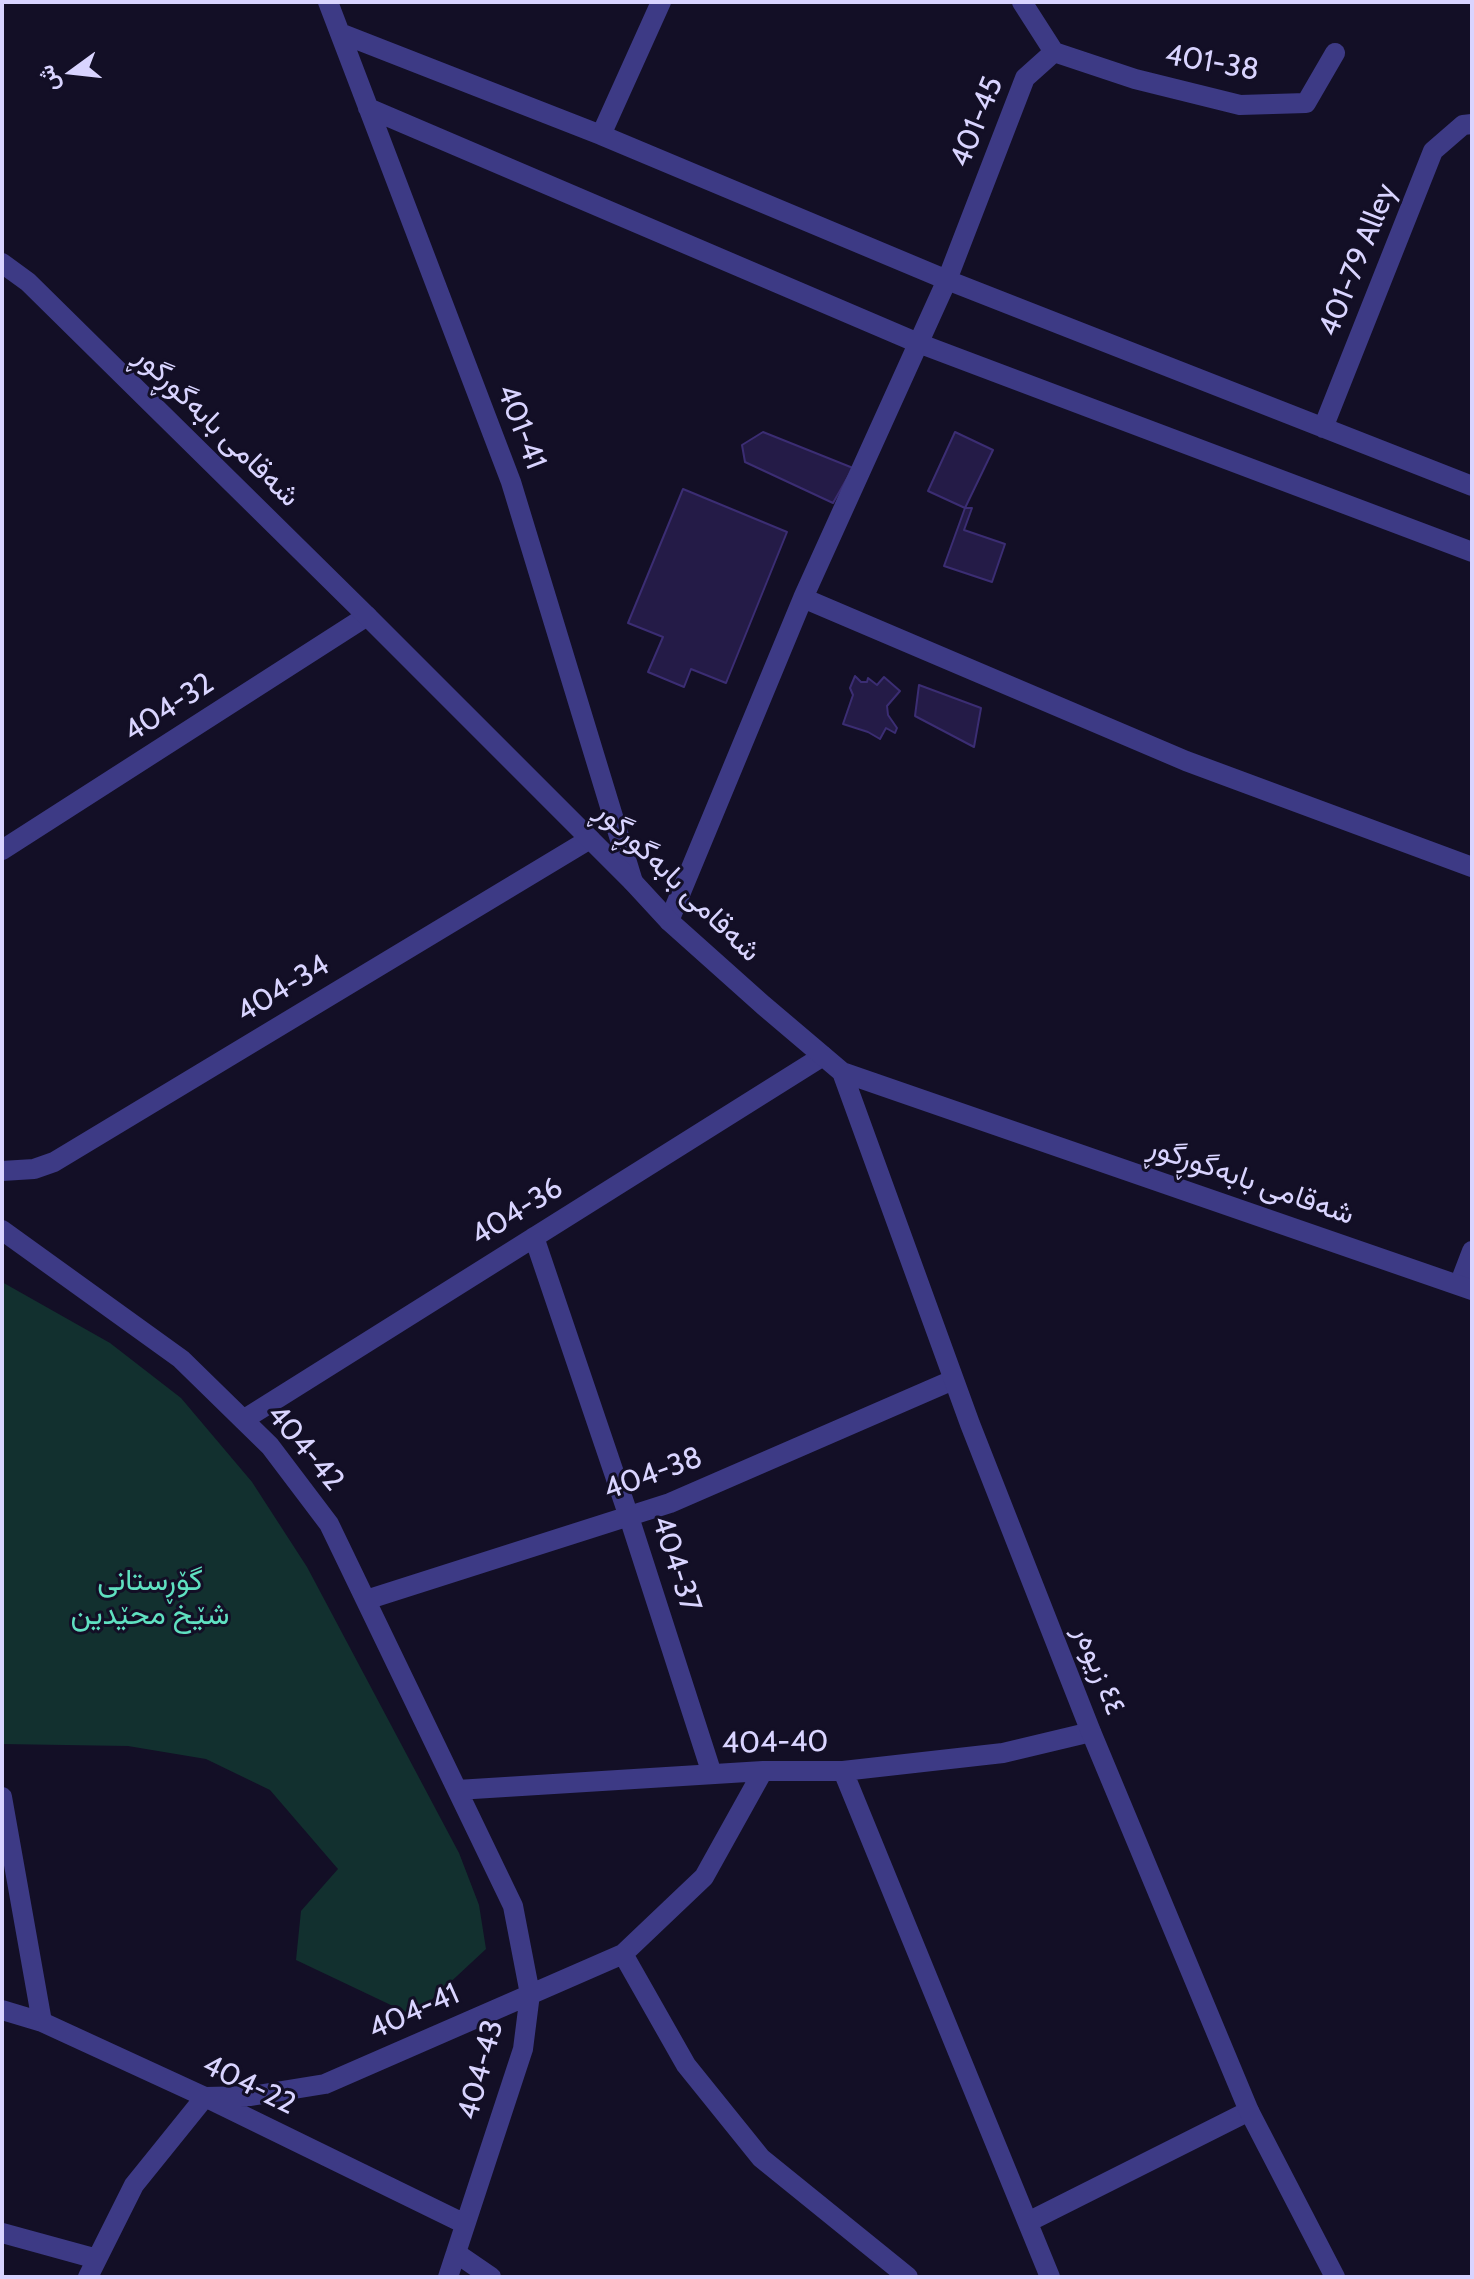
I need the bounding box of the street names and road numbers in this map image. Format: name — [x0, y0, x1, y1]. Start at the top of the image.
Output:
street label: 401-38 — [1162, 37, 1262, 89]
street label: 401-45 — [943, 72, 1011, 172]
street label: 401-79 Alley — [1311, 178, 1405, 342]
street label: شەقامی بابەگوڕگوڕ — [127, 339, 307, 515]
street label: 401-41 — [488, 380, 554, 474]
street label: 404-32 — [117, 666, 221, 750]
street label: شەقامی بابەگوڕگوڕ — [588, 794, 768, 970]
street label: 404-34 — [230, 947, 336, 1031]
street label: شەقامی بابەگوڕگوڕ — [1143, 1129, 1359, 1233]
street label: 404-36 — [465, 1170, 569, 1254]
street label: 404-42 — [259, 1398, 351, 1498]
street label: 404-38 — [599, 1440, 707, 1508]
street label: 404-37 — [644, 1511, 708, 1617]
street label: ٤٤ زیوەر — [1065, 1620, 1133, 1720]
street label: 404-40 — [721, 1724, 829, 1762]
street label: 404-41 — [363, 1976, 465, 2048]
street label: 404-43 — [450, 2016, 512, 2124]
street label: 404-22 — [196, 2047, 302, 2123]

